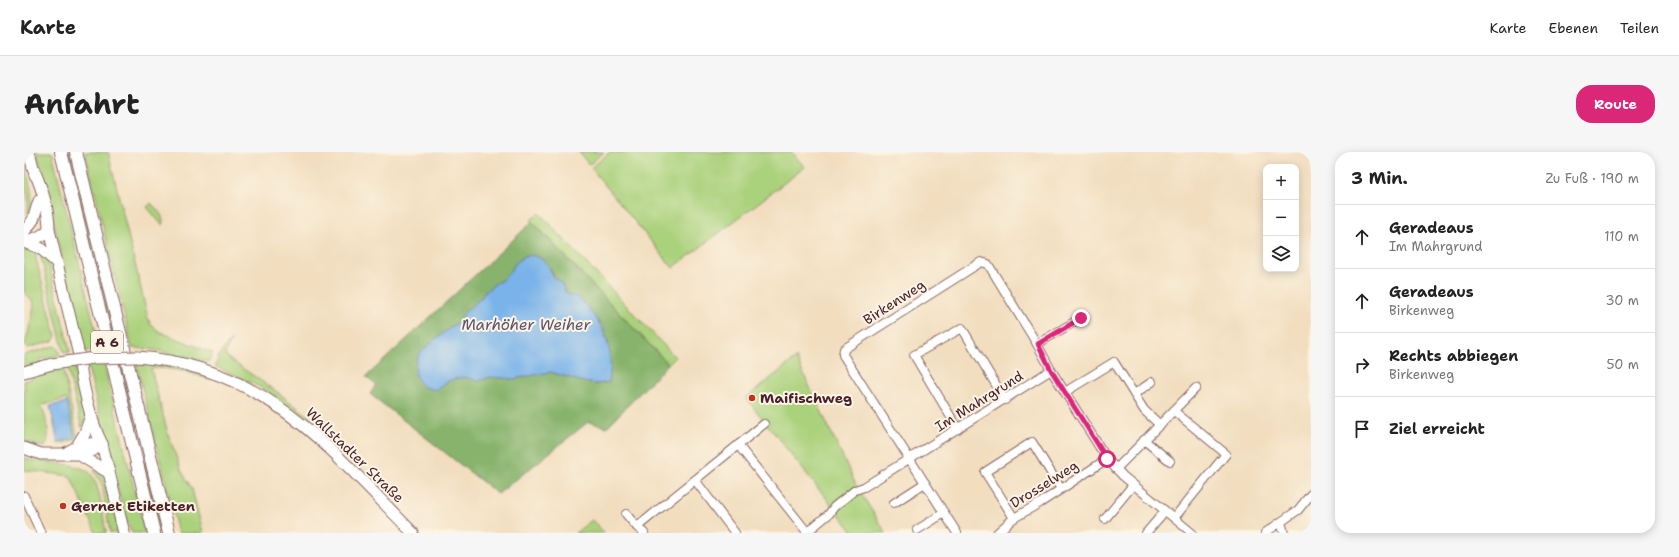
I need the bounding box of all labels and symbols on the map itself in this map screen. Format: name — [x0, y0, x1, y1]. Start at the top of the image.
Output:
street label: Birkenweg — [860, 275, 928, 329]
route end — [1072, 309, 1090, 327]
water label: Marhöher Weiher — [461, 315, 591, 335]
road number: A 6 — [91, 331, 123, 353]
street label: Im Mahrgrund — [932, 367, 1027, 435]
place label: Maifischweg — [760, 389, 852, 407]
marker: Maifischweg — [747, 393, 757, 403]
street label: Wallstadter Straße — [302, 404, 408, 507]
route start — [1098, 450, 1116, 468]
street label: Drosselweg — [1007, 456, 1081, 512]
place label: Gernet Etiketten — [71, 497, 195, 515]
marker: Gernet Etiketten — [58, 501, 68, 511]

